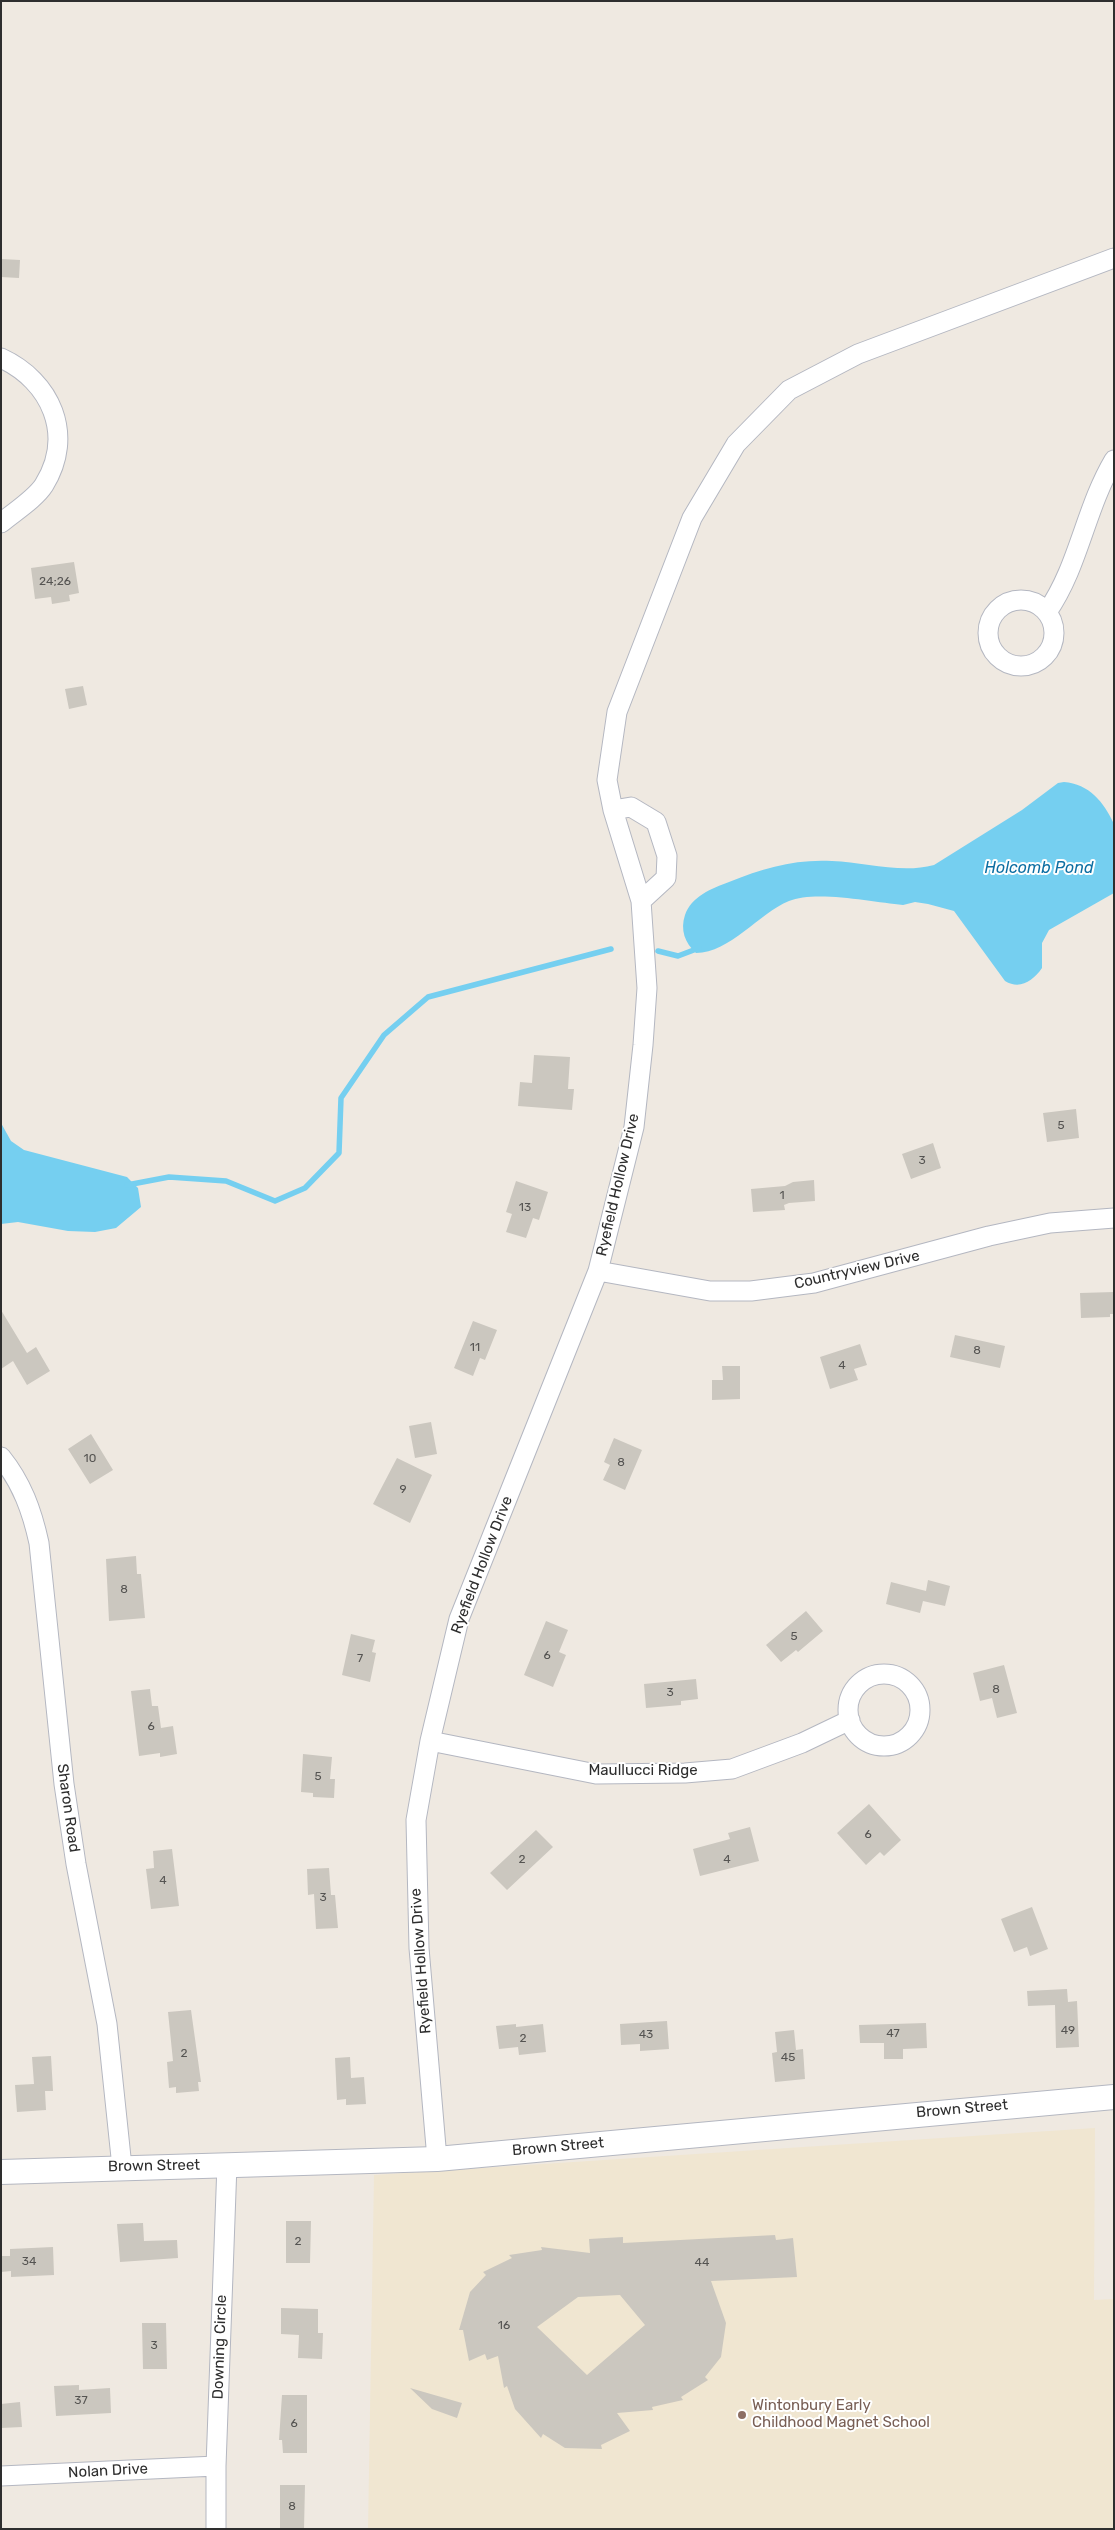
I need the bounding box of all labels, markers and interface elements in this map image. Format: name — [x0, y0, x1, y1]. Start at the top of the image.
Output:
house number: 24;26 — [39, 575, 71, 589]
water label: Holcomb Pond — [985, 858, 1093, 878]
street label: Ryefield Hollow Drive — [593, 1112, 643, 1258]
house number: 5 — [1057, 1119, 1065, 1133]
house number: 3 — [918, 1154, 926, 1168]
house number: 1 — [779, 1189, 785, 1203]
house number: 13 — [519, 1201, 531, 1215]
street label: Countryview Drive — [792, 1247, 922, 1293]
house number: 11 — [470, 1341, 480, 1355]
house number: 8 — [973, 1344, 981, 1358]
house number: 4 — [838, 1359, 846, 1373]
house number: 10 — [84, 1452, 96, 1466]
house number: 8 — [617, 1456, 625, 1470]
house number: 9 — [399, 1483, 407, 1497]
street label: Ryefield Hollow Drive — [447, 1494, 517, 1636]
house number: 8 — [120, 1583, 128, 1597]
house number: 5 — [790, 1630, 798, 1644]
house number: 6 — [543, 1649, 551, 1663]
house number: 7 — [357, 1652, 363, 1666]
house number: 8 — [992, 1683, 1000, 1697]
house number: 3 — [666, 1686, 674, 1700]
house number: 6 — [147, 1720, 155, 1734]
street label: Maullucci Ridge — [588, 1762, 698, 1780]
street label: Sharon Road — [53, 1763, 83, 1853]
house number: 5 — [314, 1770, 322, 1784]
house number: 6 — [864, 1828, 872, 1842]
house number: 2 — [518, 1853, 526, 1867]
house number: 4 — [723, 1853, 731, 1867]
house number: 4 — [159, 1874, 167, 1888]
street label: Ryefield Hollow Drive — [407, 1888, 435, 2034]
house number: 3 — [319, 1891, 327, 1905]
house number: 49 — [1061, 2024, 1075, 2038]
house number: 47 — [886, 2027, 900, 2041]
house number: 43 — [639, 2028, 653, 2042]
house number: 2 — [519, 2032, 527, 2046]
house number: 2 — [180, 2047, 188, 2061]
house number: 45 — [781, 2051, 795, 2065]
street label: Brown Street — [915, 2096, 1009, 2122]
street label: Brown Street — [511, 2134, 605, 2160]
street label: Brown Street — [108, 2156, 200, 2176]
house number: 2 — [294, 2235, 302, 2249]
house number: 34 — [22, 2255, 36, 2269]
house number: 44 — [695, 2256, 709, 2270]
street label: Downing Circle — [209, 2294, 231, 2400]
house number: 16 — [498, 2319, 510, 2333]
house number: 3 — [150, 2339, 158, 2353]
house number: 37 — [74, 2394, 88, 2408]
place label: Wintonbury Early Childhood Magnet School — [752, 2397, 930, 2432]
marker: Wintonbury Early Childhood Magnet School — [736, 2409, 748, 2421]
house number: 6 — [290, 2417, 298, 2431]
street label: Nolan Drive — [68, 2460, 148, 2482]
house number: 8 — [288, 2500, 296, 2514]

